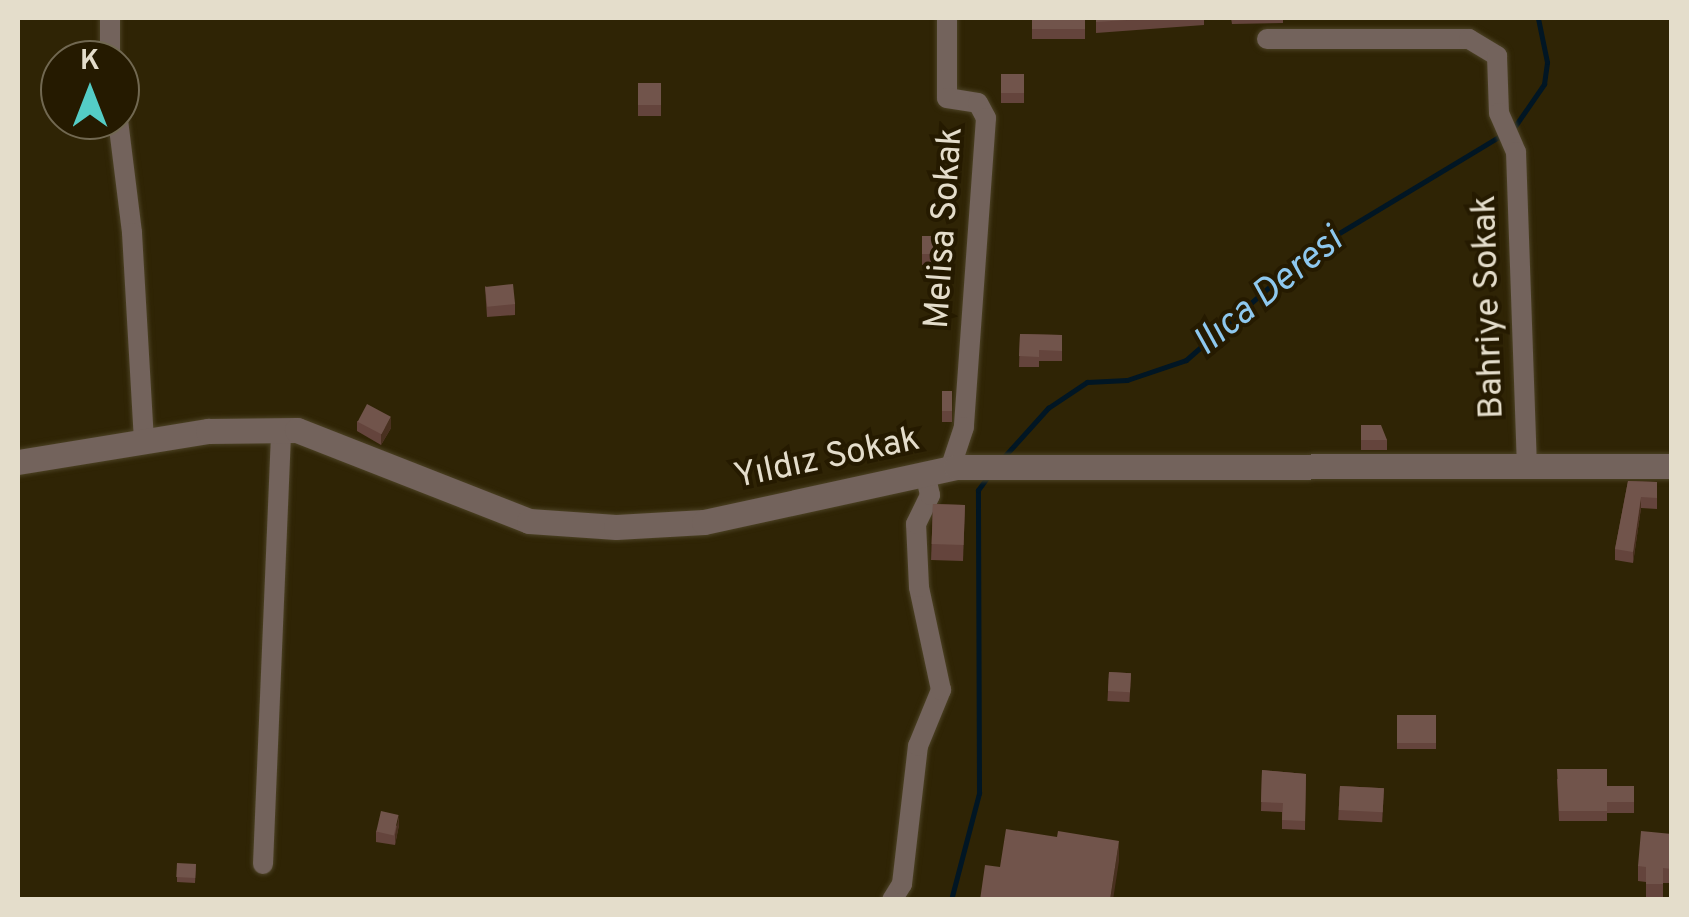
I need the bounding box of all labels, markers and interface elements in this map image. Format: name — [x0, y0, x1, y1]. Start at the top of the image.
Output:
north arrow — [40, 40, 140, 140]
text: K — [80, 44, 100, 80]
street label: Melisa Sokak — [917, 126, 973, 330]
street label: Bahriye Sokak — [1464, 194, 1514, 420]
water label: Ilıca Deresi — [1185, 219, 1353, 367]
street label: Yıldız Sokak — [731, 419, 923, 499]

